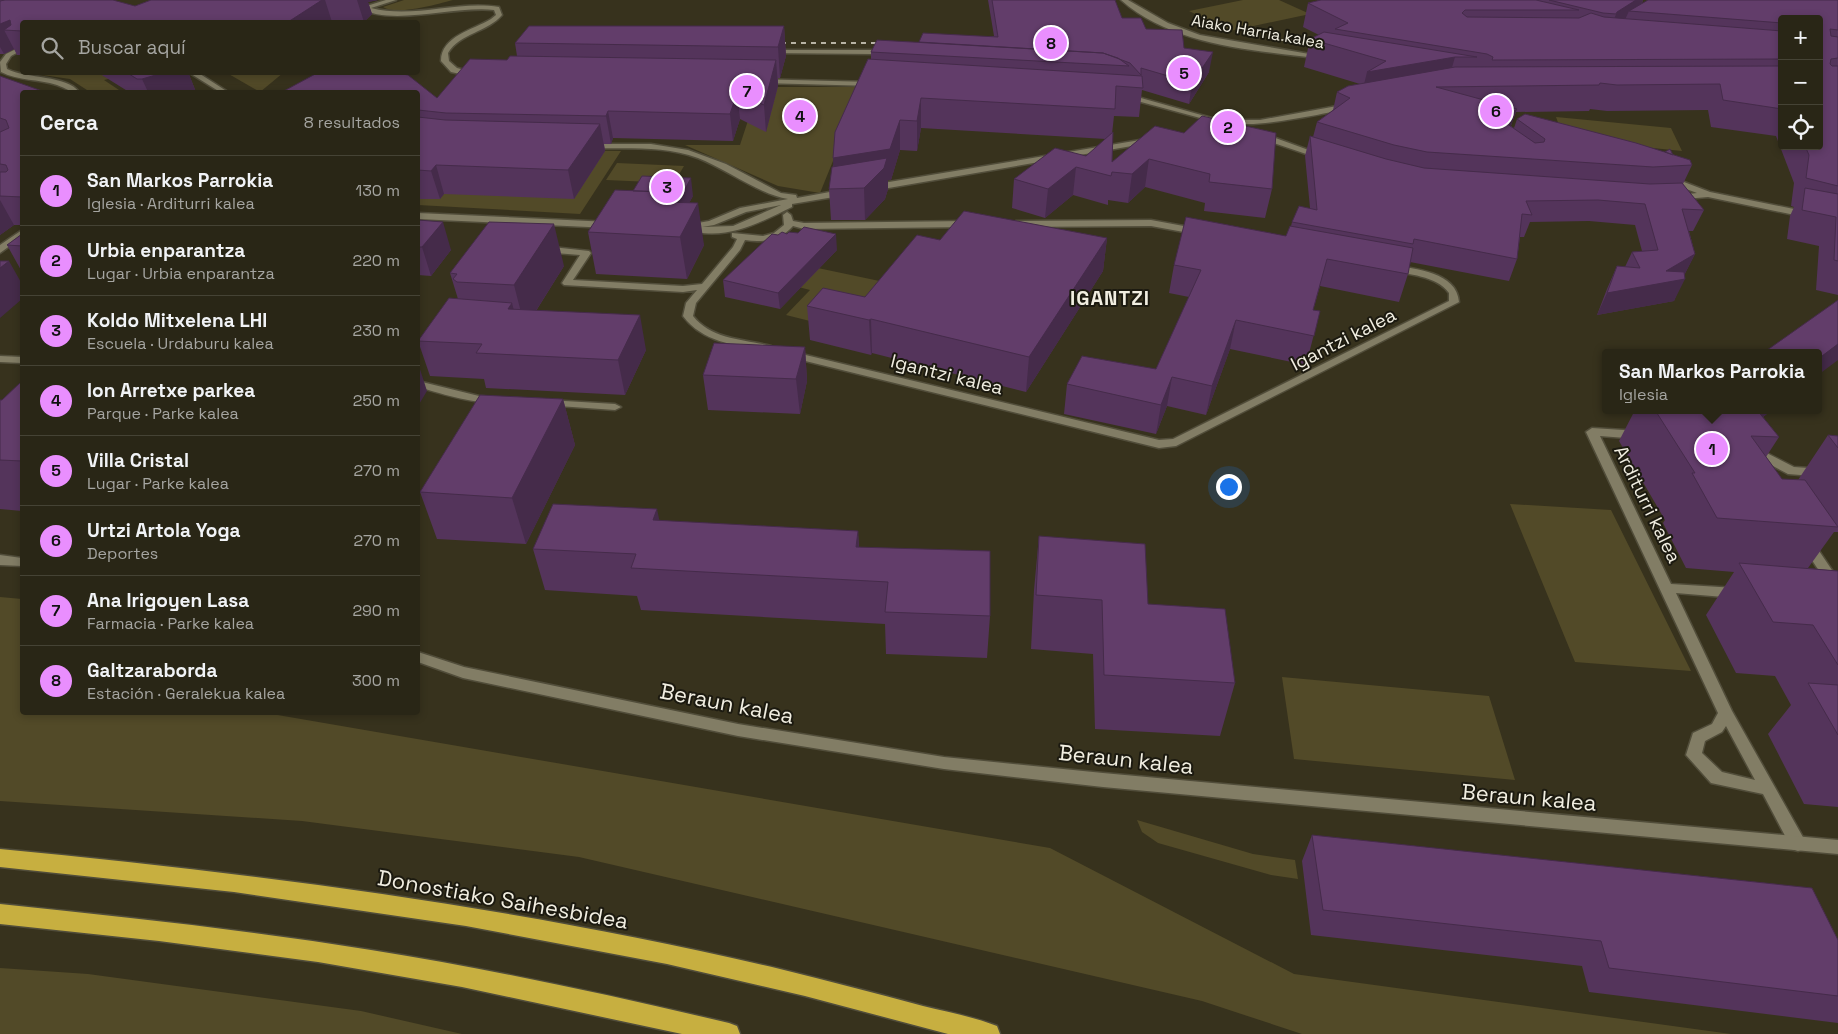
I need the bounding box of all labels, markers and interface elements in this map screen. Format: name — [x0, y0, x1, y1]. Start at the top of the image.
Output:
street label: Aiako Harria kalea — [1190, 9, 1326, 54]
map controls — [1778, 15, 1823, 150]
button: + — [1778, 15, 1823, 60]
search box — [20, 20, 420, 75]
pin: 8 — [1035, 24, 1067, 62]
icon: search — [38, 34, 66, 62]
text: Buscar aquí — [78, 35, 186, 60]
pin: 5 — [1168, 54, 1200, 92]
button: − — [1778, 60, 1823, 105]
pin: 7 — [731, 72, 763, 110]
pin: 6 — [1480, 92, 1512, 130]
pin: 4 — [784, 97, 816, 135]
button: locate — [1778, 105, 1823, 150]
pin: 2 — [1212, 108, 1244, 146]
text: Cerca — [40, 109, 98, 136]
text: 8 resultados — [304, 112, 400, 133]
text: San Markos Parrokia — [87, 168, 273, 193]
pin: 3 — [651, 168, 683, 206]
text: 1 — [52, 180, 60, 201]
text: 130 m — [356, 180, 400, 201]
text: Iglesia · Arditurri kalea — [87, 193, 255, 214]
text: Urbia enparantza — [87, 238, 245, 263]
text: 2 — [51, 250, 61, 271]
text: 220 m — [353, 250, 400, 271]
text: Lugar · Urbia enparantza — [87, 263, 275, 284]
district label: IGANTZI — [1070, 285, 1150, 311]
street label: Igantzi kalea — [1286, 302, 1400, 377]
text: Koldo Mitxelena LHI — [87, 308, 267, 333]
text: 3 — [51, 320, 61, 341]
text: 230 m — [353, 320, 400, 341]
text: Escuela · Urdaburu kalea — [87, 333, 274, 354]
street label: Igantzi kalea — [888, 348, 1006, 401]
popup — [1602, 349, 1822, 414]
text: San Markos Parrokia — [1619, 359, 1805, 384]
text: Ion Arretxe parkea — [87, 378, 255, 403]
text: Iglesia — [1619, 384, 1668, 405]
text: 4 — [51, 390, 61, 411]
text: 250 m — [353, 390, 400, 411]
text: Parque · Parke kalea — [87, 403, 239, 424]
pin: 1 — [1696, 430, 1728, 468]
street label: Arditurri kalea — [1608, 441, 1687, 567]
text: Villa Cristal — [87, 448, 189, 473]
text: 5 — [51, 460, 61, 481]
text: 270 m — [353, 460, 400, 481]
text: Lugar · Parke kalea — [87, 473, 229, 494]
your location — [1216, 474, 1242, 500]
text: Urtzi Artola Yoga — [87, 518, 241, 543]
text: 6 — [51, 530, 61, 551]
text: 270 m — [353, 530, 400, 551]
text: Deportes — [87, 543, 158, 564]
text: Ana Irigoyen Lasa — [87, 588, 249, 613]
text: 7 — [52, 600, 60, 621]
text: 290 m — [352, 600, 400, 621]
text: Farmacia · Parke kalea — [87, 613, 254, 634]
text: Galtzaraborda — [87, 658, 217, 683]
text: 8 — [51, 670, 61, 691]
text: 300 m — [352, 670, 400, 691]
street label: Beraun kalea — [658, 676, 797, 730]
text: Estación · Geralekua kalea — [87, 683, 285, 704]
street label: Beraun kalea — [1057, 738, 1195, 780]
street label: Beraun kalea — [1460, 777, 1598, 817]
street label: Donostiako Saihesbidea — [375, 863, 631, 935]

